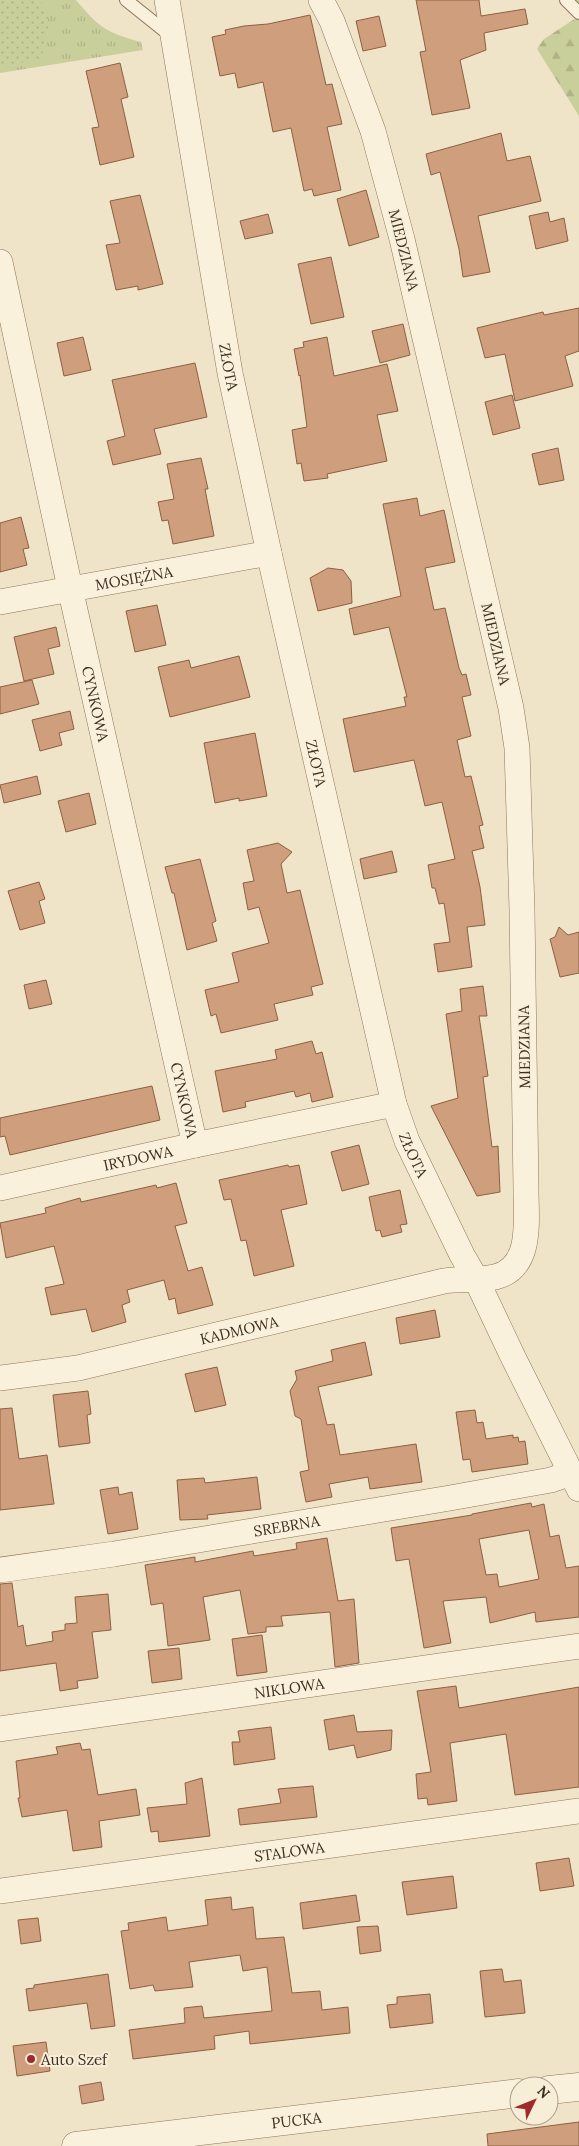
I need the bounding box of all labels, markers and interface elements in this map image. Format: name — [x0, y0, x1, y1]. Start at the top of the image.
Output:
street label: MIEDZIANA — [385, 207, 423, 293]
street label: ZŁOTA — [216, 342, 243, 393]
street label: MOSIĘŻNA — [93, 561, 175, 594]
street label: MIEDZIANA — [477, 601, 515, 687]
street label: CYNKOWA — [78, 664, 114, 744]
street label: ZŁOTA — [302, 738, 331, 789]
street label: MIEDZIANA — [514, 1004, 534, 1089]
street label: CYNKOWA — [167, 1060, 203, 1140]
street label: ZŁOTA — [395, 1130, 433, 1181]
street label: IRYDOWA — [101, 1141, 175, 1174]
street label: KADMOWA — [198, 1311, 280, 1348]
street label: SREBRNA — [252, 1510, 322, 1540]
street label: NIKLOWA — [253, 1673, 326, 1702]
street label: STALOWA — [253, 1837, 326, 1865]
place label: Auto Szef — [40, 2050, 108, 2069]
marker: Auto Szef — [25, 2053, 37, 2065]
north arrow — [509, 2076, 559, 2126]
text: N — [533, 2082, 554, 2102]
street label: PUCKA — [270, 2107, 323, 2132]

